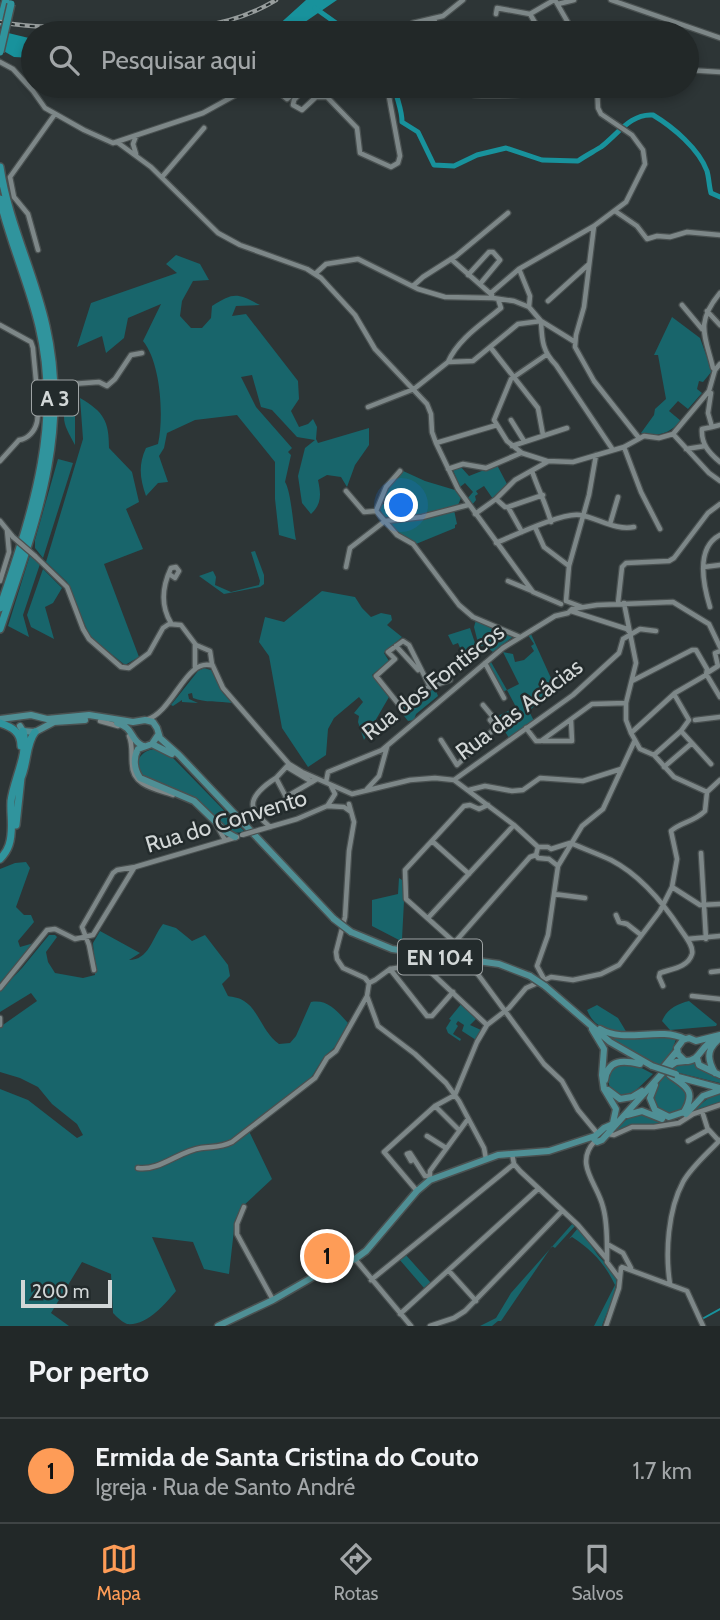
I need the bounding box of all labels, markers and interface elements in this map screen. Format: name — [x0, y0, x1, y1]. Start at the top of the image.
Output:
search box — [21, 21, 699, 98]
icon: search — [45, 41, 83, 79]
text: Pesquisar aqui — [101, 44, 257, 76]
road number: A 3 — [32, 380, 78, 416]
your location — [384, 488, 418, 522]
street label: Rua dos Fontiscos — [356, 618, 510, 746]
street label: Rua das Acácias — [450, 652, 588, 766]
street label: Rua do Convento — [142, 783, 310, 859]
road number: EN 104 — [398, 940, 482, 974]
pin: 1 — [304, 1230, 350, 1282]
scale bar — [21, 1277, 112, 1309]
text: 200 m — [32, 1280, 89, 1303]
text: Por perto — [28, 1353, 149, 1390]
text: Ermida de Santa Cristina do Couto — [95, 1441, 479, 1473]
text: 1 — [47, 1457, 55, 1485]
text: 1.7 km — [632, 1457, 692, 1485]
text: Igreja · Rua de Santo André — [95, 1473, 355, 1501]
tab: Mapa — [96, 1540, 141, 1605]
tab: Rotas — [334, 1540, 378, 1605]
tab: Salvos — [571, 1540, 623, 1605]

